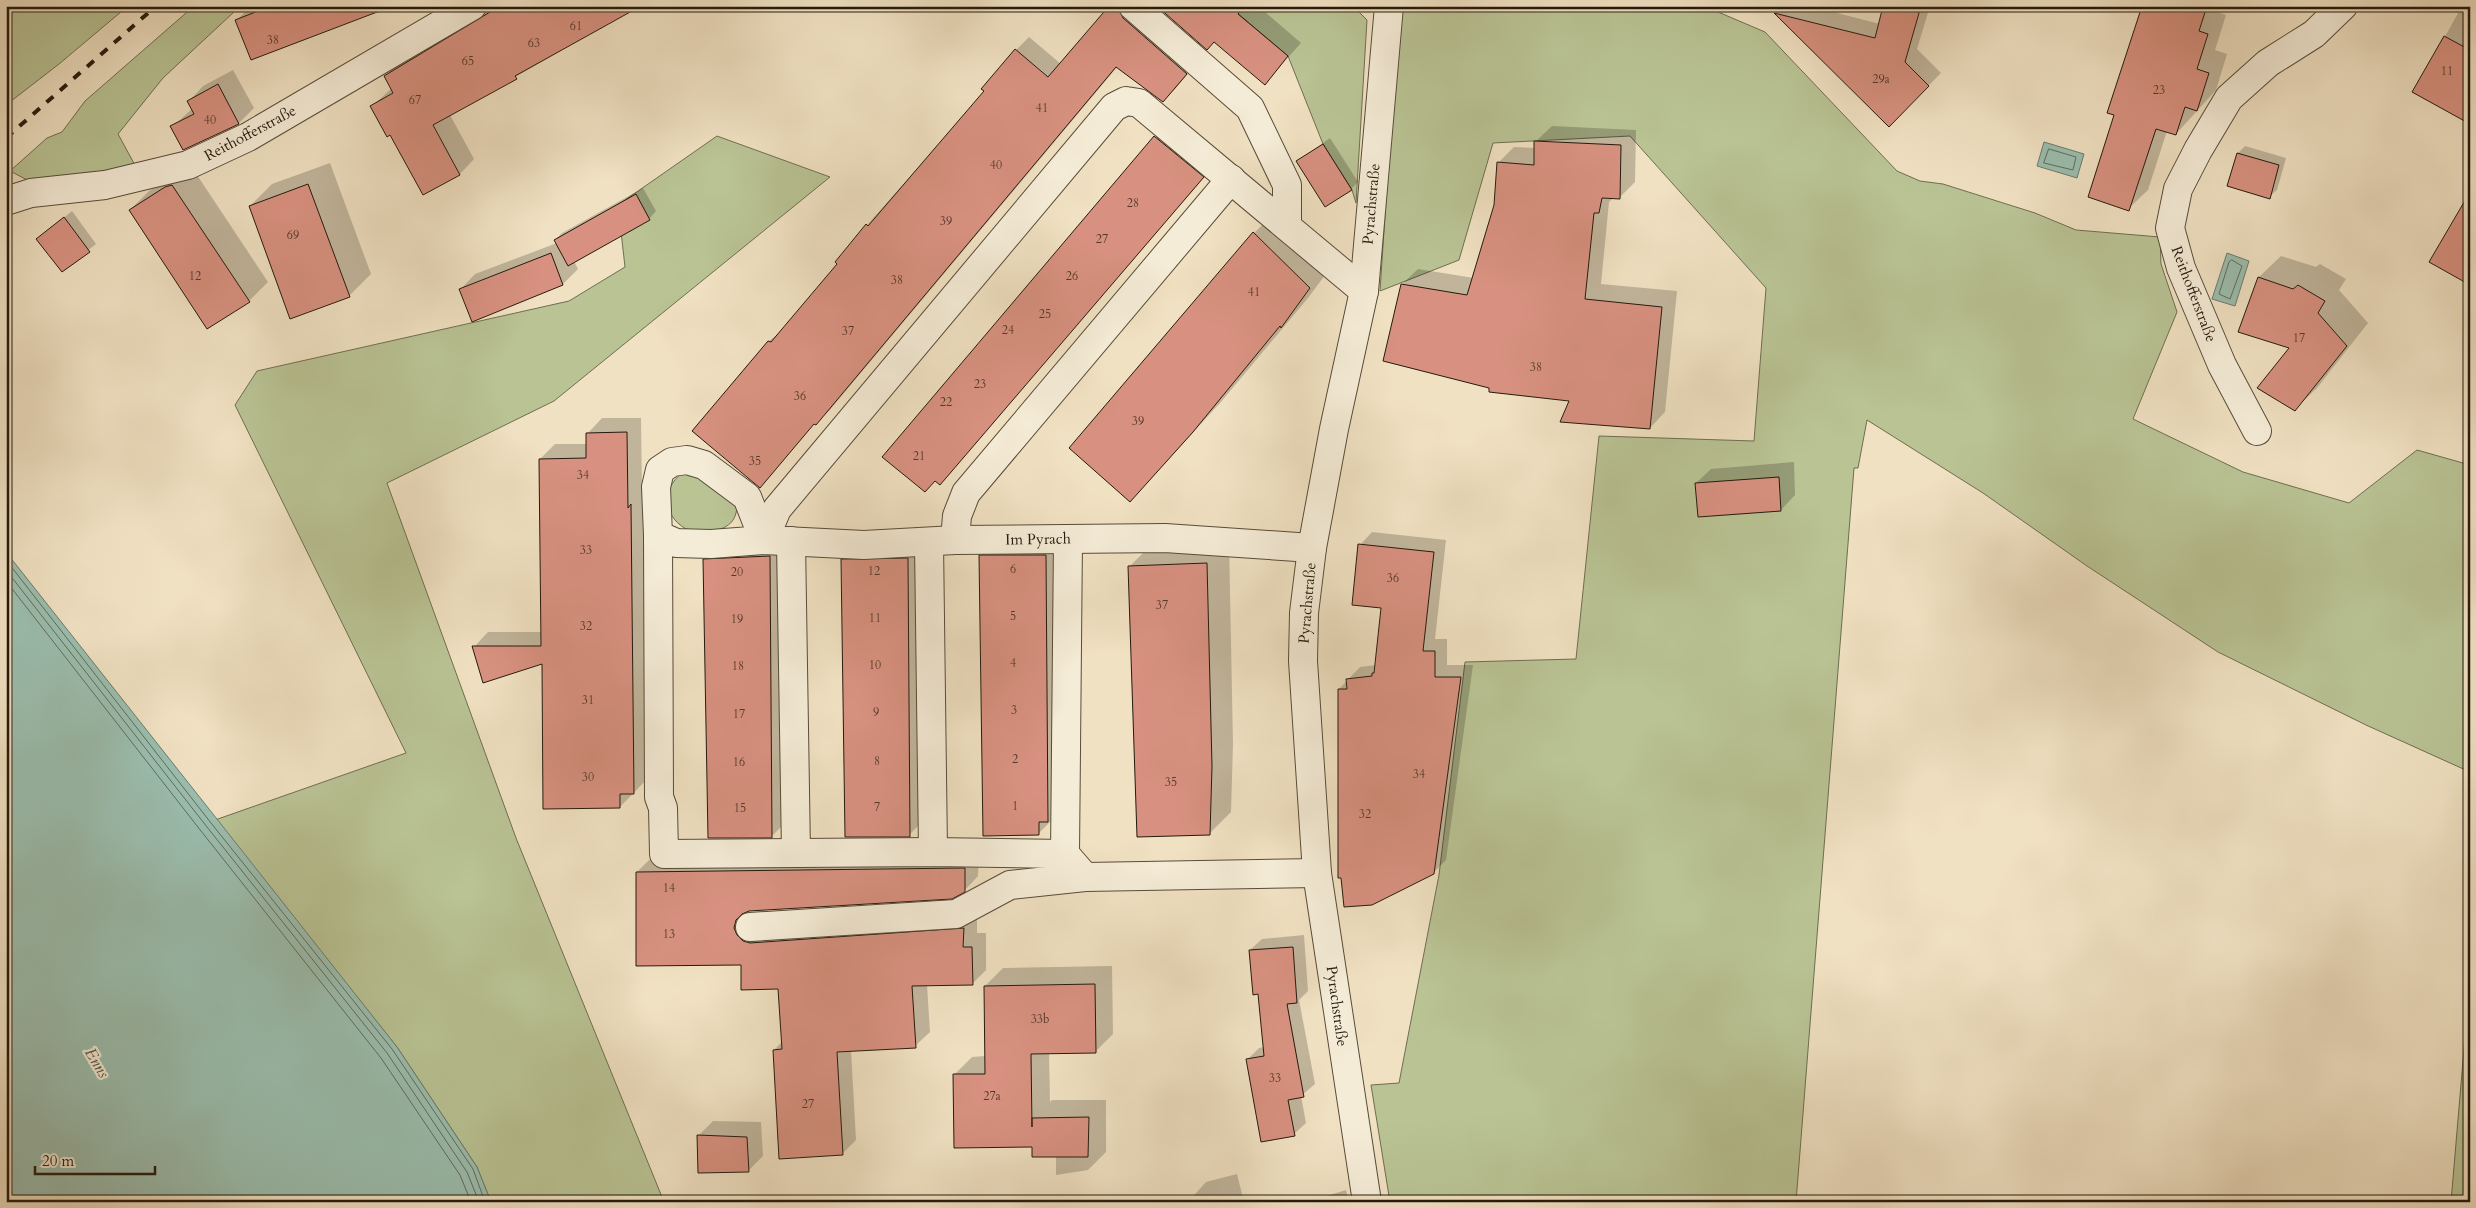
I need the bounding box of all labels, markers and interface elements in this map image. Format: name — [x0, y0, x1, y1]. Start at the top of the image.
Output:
house number: 61 — [570, 18, 582, 34]
house number: 38 — [267, 32, 279, 48]
house number: 63 — [528, 35, 540, 51]
house number: 65 — [462, 53, 474, 69]
house number: 11 — [2441, 63, 2453, 79]
house number: 29a — [1872, 71, 1891, 87]
house number: 23 — [2153, 82, 2165, 98]
house number: 67 — [409, 92, 421, 108]
street label: Reithofferstraße — [201, 100, 300, 166]
house number: 41 — [1036, 100, 1048, 116]
house number: 40 — [204, 112, 216, 128]
house number: 40 — [990, 157, 1002, 173]
street label: Pyrachstraße — [1357, 162, 1385, 245]
house number: 28 — [1127, 195, 1139, 211]
house number: 39 — [940, 213, 952, 229]
house number: 69 — [287, 227, 299, 243]
house number: 27 — [1096, 231, 1108, 247]
street label: Reithofferstraße — [2167, 243, 2222, 345]
house number: 12 — [189, 268, 201, 284]
house number: 26 — [1066, 268, 1078, 284]
house number: 38 — [891, 272, 903, 288]
house number: 41 — [1248, 284, 1260, 300]
house number: 25 — [1039, 306, 1051, 322]
house number: 24 — [1002, 322, 1014, 338]
house number: 37 — [842, 323, 854, 339]
house number: 17 — [2293, 330, 2305, 346]
house number: 38 — [1530, 359, 1542, 375]
house number: 23 — [974, 376, 986, 392]
house number: 36 — [794, 388, 806, 404]
house number: 22 — [940, 394, 952, 410]
house number: 39 — [1132, 413, 1144, 429]
house number: 21 — [913, 448, 925, 464]
house number: 35 — [749, 453, 761, 469]
house number: 34 — [577, 467, 589, 483]
street label: Im Pyrach — [1005, 528, 1072, 550]
house number: 33 — [580, 542, 592, 558]
house number: 6 — [1010, 561, 1016, 577]
street label: Pyrachstraße — [1293, 561, 1321, 644]
house number: 12 — [868, 563, 880, 579]
house number: 20 — [731, 564, 743, 580]
house number: 36 — [1387, 570, 1399, 586]
house number: 37 — [1156, 597, 1168, 613]
house number: 5 — [1010, 608, 1016, 624]
house number: 11 — [869, 610, 881, 626]
house number: 19 — [731, 611, 743, 627]
house number: 32 — [580, 618, 592, 634]
house number: 4 — [1010, 655, 1016, 671]
house number: 10 — [869, 657, 881, 673]
house number: 18 — [732, 658, 744, 674]
house number: 31 — [582, 692, 594, 708]
house number: 3 — [1011, 702, 1017, 718]
house number: 9 — [873, 704, 879, 720]
house number: 17 — [733, 706, 745, 722]
house number: 2 — [1012, 751, 1018, 767]
house number: 8 — [874, 753, 880, 769]
house number: 16 — [733, 754, 745, 770]
house number: 34 — [1413, 766, 1425, 782]
house number: 30 — [582, 769, 594, 785]
house number: 35 — [1165, 774, 1177, 790]
house number: 1 — [1012, 798, 1018, 814]
house number: 7 — [874, 799, 880, 815]
house number: 15 — [734, 800, 746, 816]
house number: 32 — [1359, 806, 1371, 822]
house number: 14 — [663, 880, 675, 896]
house number: 13 — [663, 926, 675, 942]
street label: Pyrachstraße — [1321, 964, 1353, 1048]
house number: 33b — [1031, 1011, 1049, 1027]
water label: Enns — [79, 1044, 115, 1083]
house number: 33 — [1269, 1070, 1281, 1086]
house number: 27a — [983, 1088, 1002, 1104]
house number: 27 — [802, 1096, 814, 1112]
scale bar — [35, 1143, 155, 1175]
text: 20 m — [42, 1151, 74, 1171]

